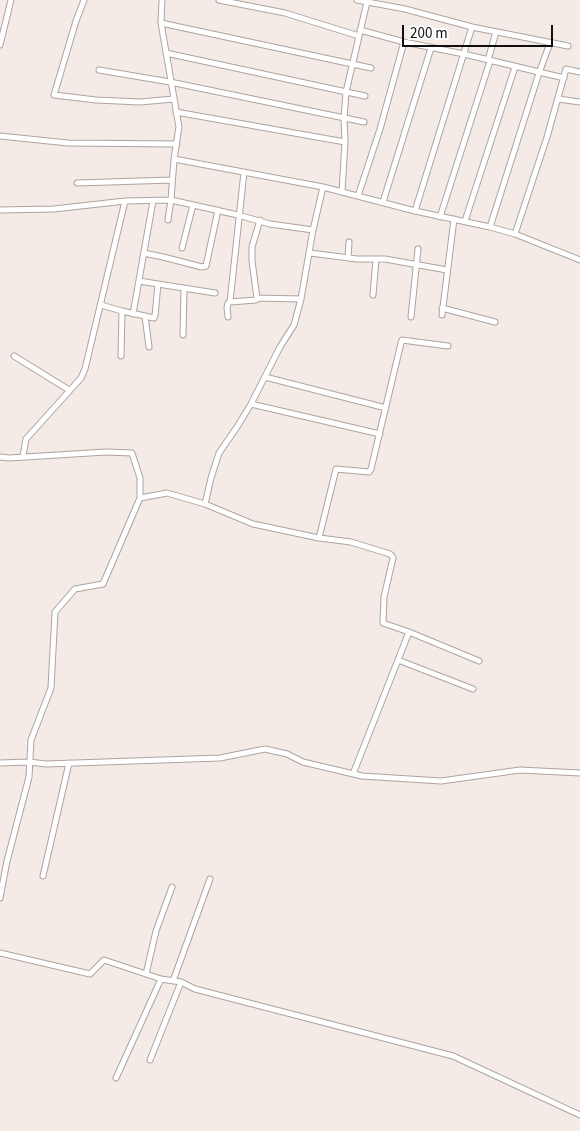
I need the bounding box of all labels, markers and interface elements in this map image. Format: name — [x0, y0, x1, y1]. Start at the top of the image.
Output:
scale bar — [405, 15, 556, 47]
text: 200 m — [410, 23, 448, 44]

